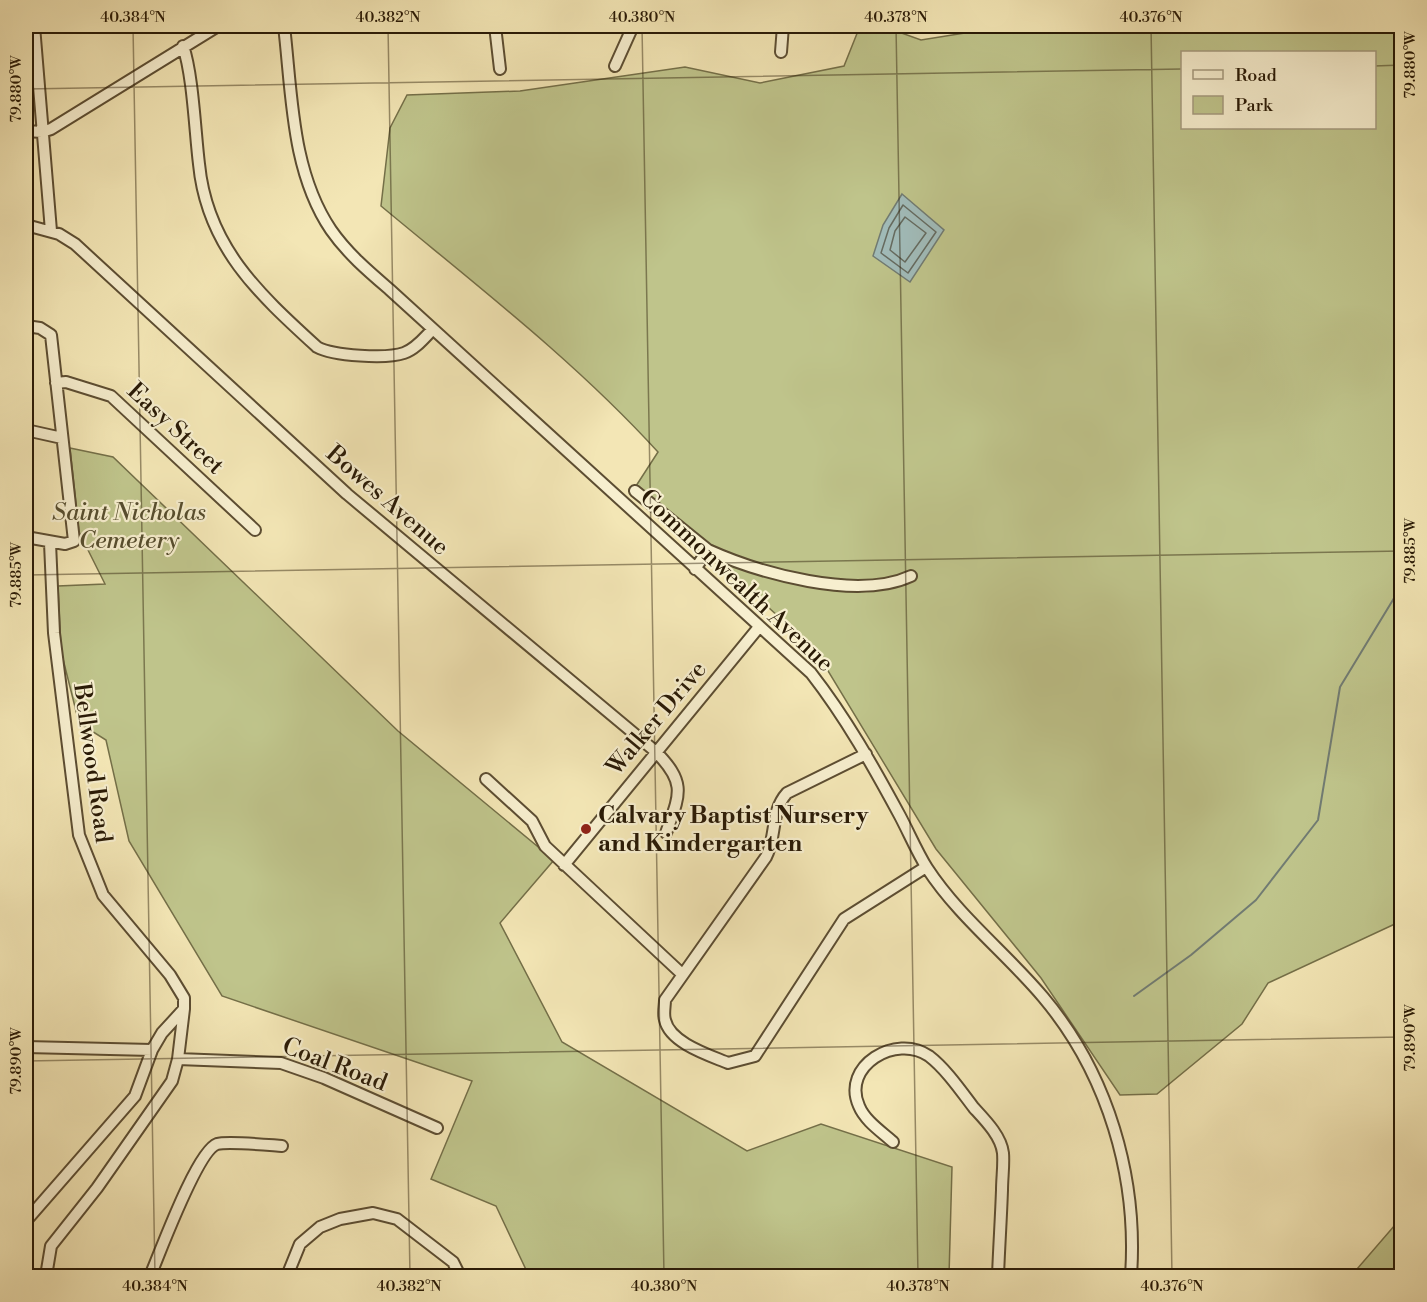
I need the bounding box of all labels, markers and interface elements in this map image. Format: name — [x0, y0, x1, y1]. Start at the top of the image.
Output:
text: 40.384°N — [100, 8, 166, 27]
text: 40.382°N — [356, 8, 420, 27]
text: 40.380°N — [609, 8, 675, 27]
text: 40.378°N — [864, 8, 928, 27]
text: 40.376°N — [1119, 8, 1183, 27]
text: 79.880°W — [1401, 31, 1420, 99]
legend — [1181, 51, 1376, 129]
text: 79.880°W — [7, 55, 26, 123]
text: Road — [1235, 64, 1278, 87]
text: Park — [1235, 94, 1274, 117]
street label: Easy Street — [121, 376, 230, 481]
street label: Bowes Avenue — [319, 439, 455, 562]
street label: Commonwealth Avenue — [633, 483, 840, 679]
park label: Saint Nicholas Cemetery — [52, 498, 206, 556]
text: 79.885°W — [1401, 518, 1420, 584]
text: 79.885°W — [7, 542, 26, 608]
street label: Walker Drive — [600, 655, 713, 783]
street label: Bellwood Road — [66, 680, 118, 845]
place label: Calvary Baptist Nursery and Kindergarten — [598, 801, 869, 859]
marker: Calvary Baptist Nursery and Kindergarten — [579, 822, 593, 836]
text: 79.890°W — [1401, 1004, 1420, 1072]
text: 79.890°W — [7, 1027, 26, 1095]
street label: Coal Road — [278, 1031, 392, 1099]
text: 40.384°N — [122, 1277, 188, 1296]
text: 40.382°N — [377, 1277, 441, 1296]
text: 40.380°N — [631, 1277, 697, 1296]
text: 40.378°N — [886, 1277, 950, 1296]
text: 40.376°N — [1140, 1277, 1204, 1296]

